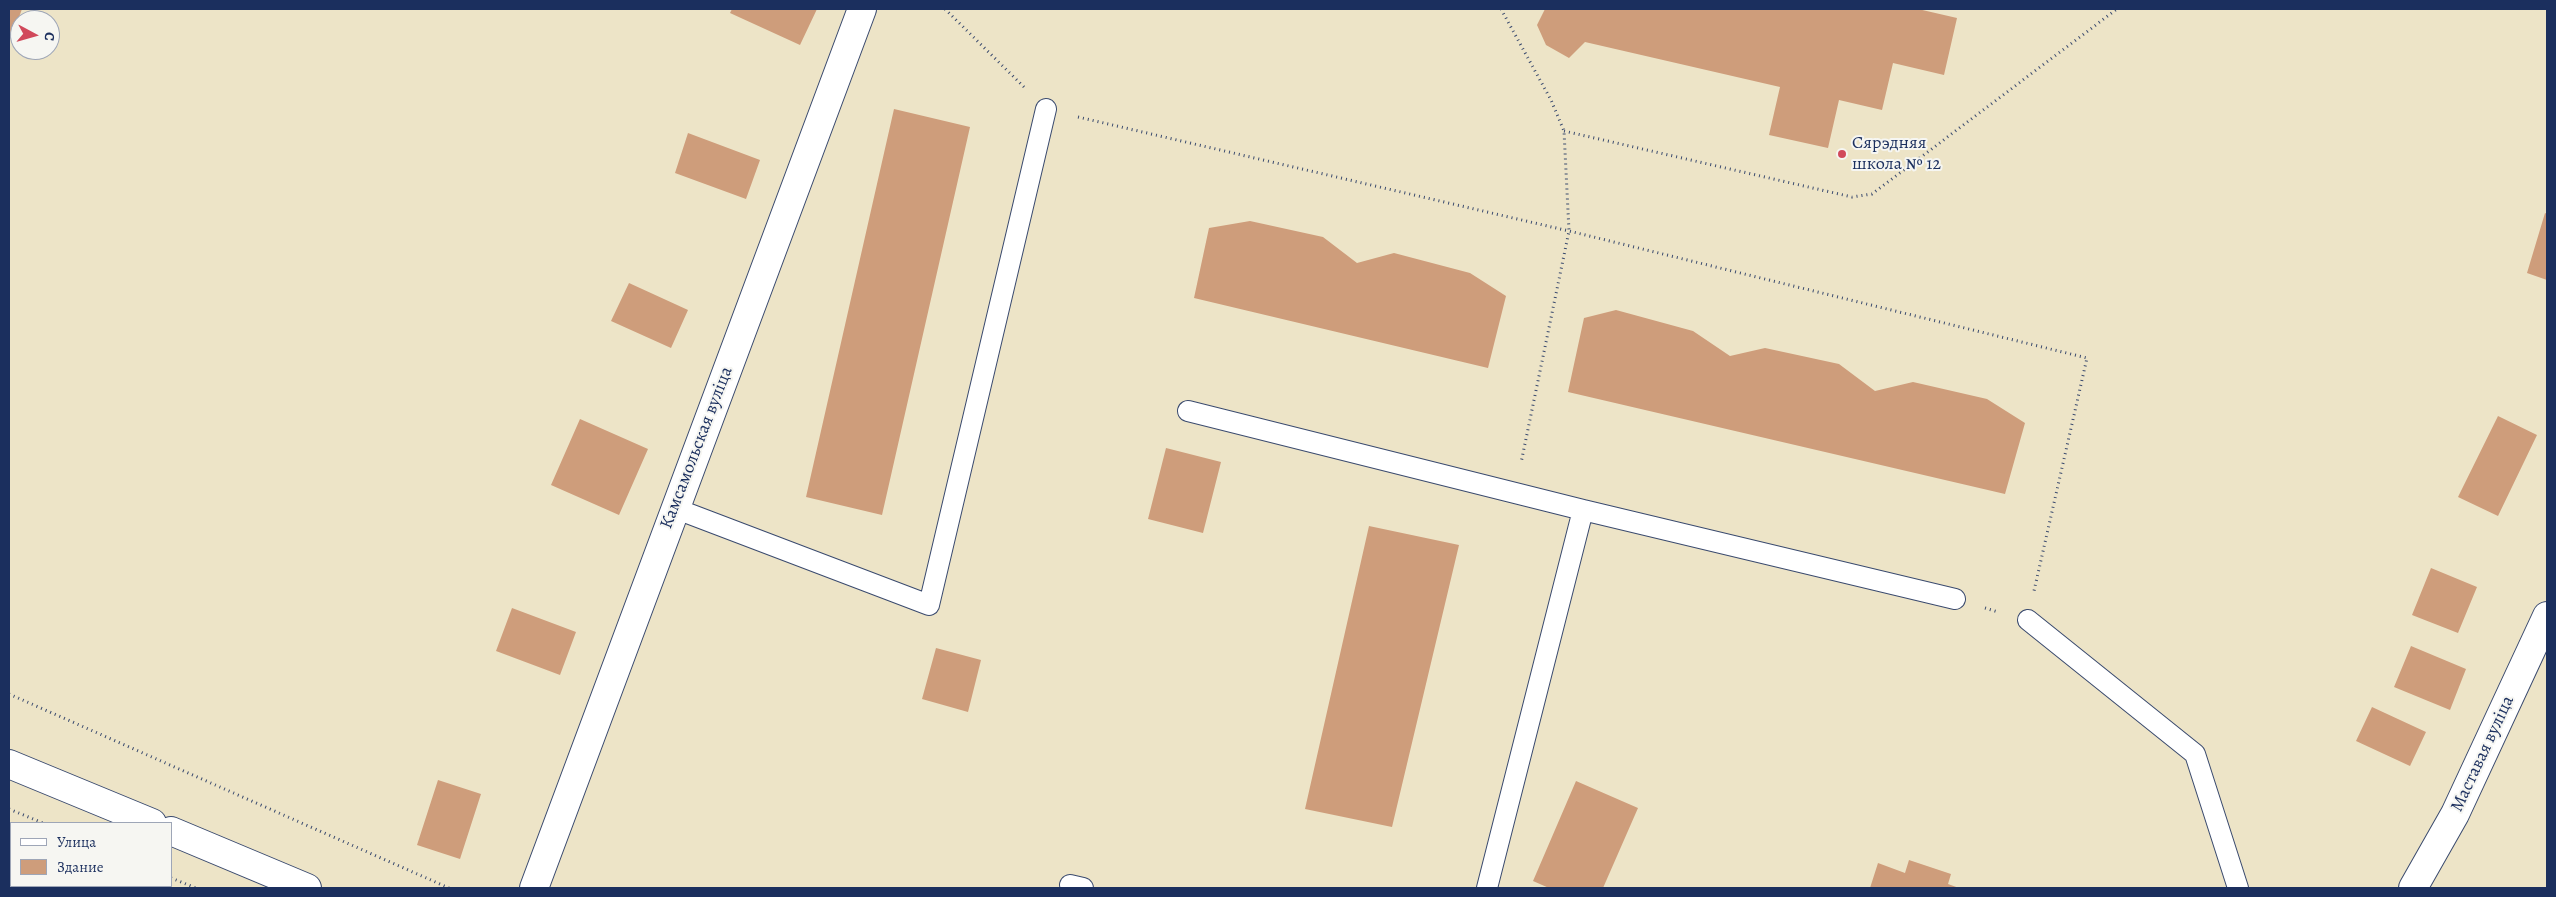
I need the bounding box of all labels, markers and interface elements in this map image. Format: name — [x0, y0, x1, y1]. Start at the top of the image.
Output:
north arrow — [10, 10, 60, 60]
text: С — [40, 31, 59, 42]
place label: Сярэдняя школа № 12 — [1852, 133, 1941, 176]
marker: Сярэдняя школа № 12 — [1836, 148, 1848, 160]
street label: Камсамольская вуліца — [656, 364, 738, 532]
street label: Маставая вуліца — [2447, 693, 2519, 815]
legend — [10, 822, 172, 887]
text: Улица — [57, 832, 96, 852]
text: Здание — [57, 857, 104, 877]

